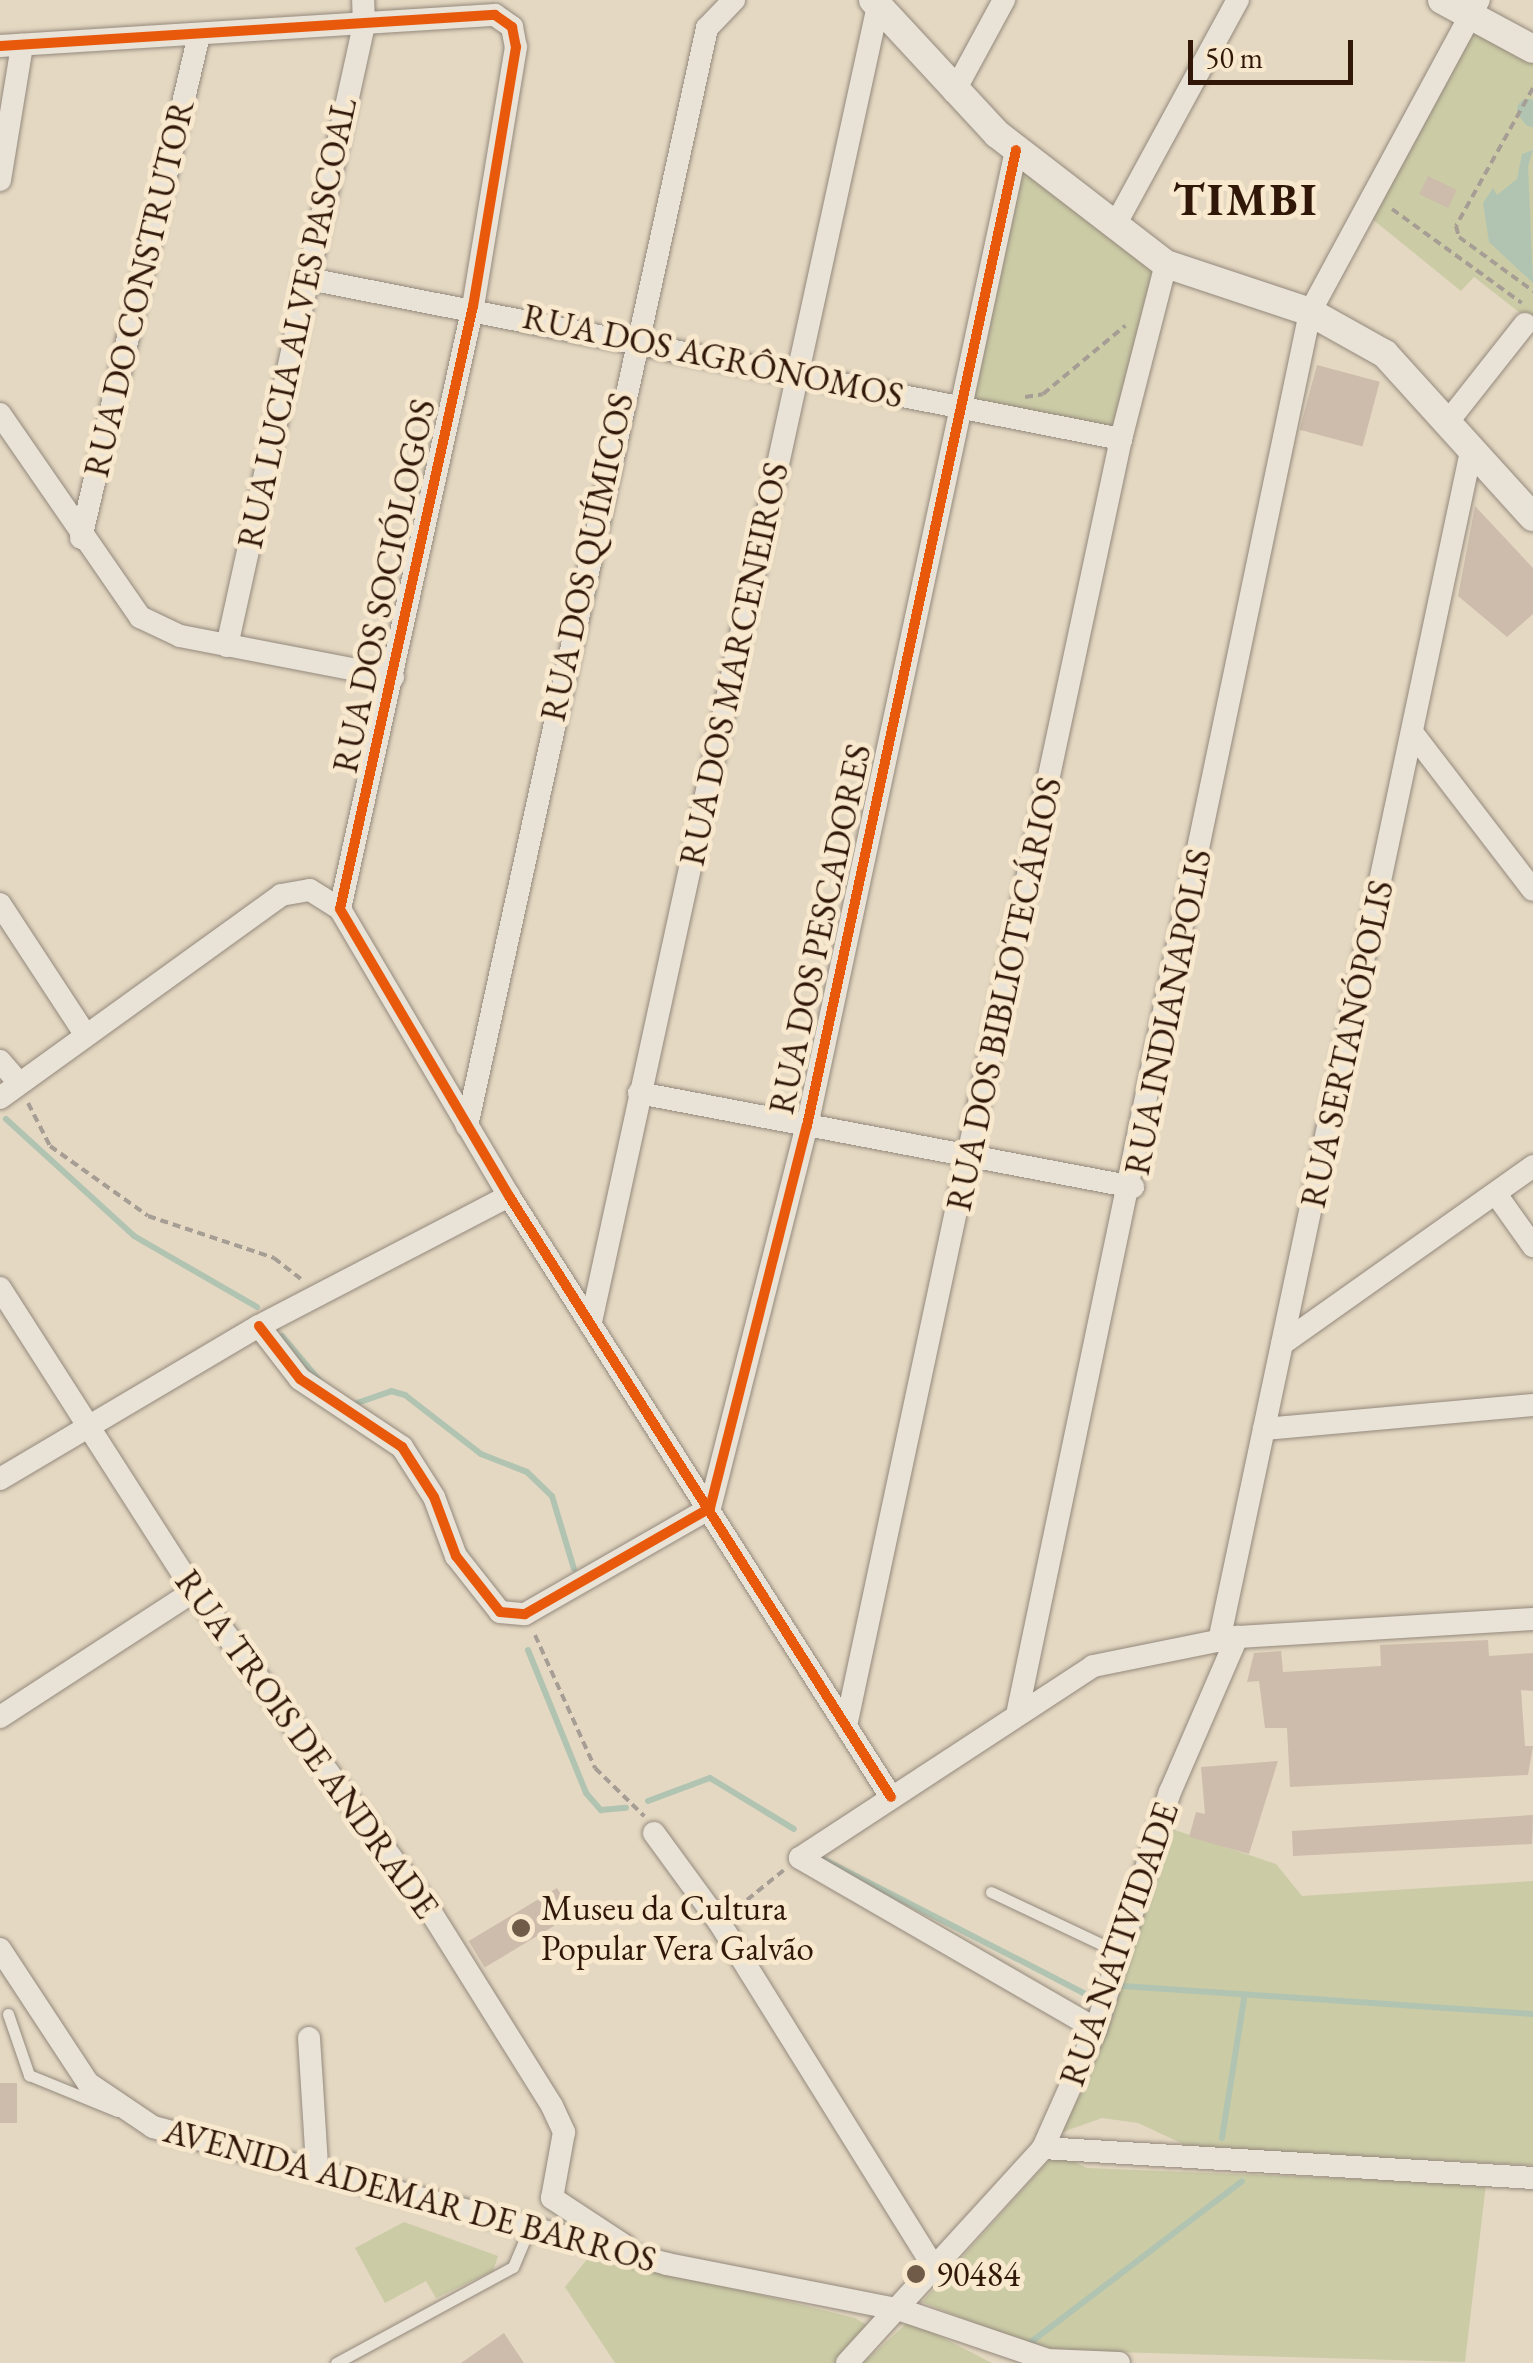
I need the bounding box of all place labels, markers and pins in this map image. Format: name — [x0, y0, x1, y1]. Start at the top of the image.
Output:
place label: Museu da Cultura Popular Vera Galvão — [541, 1887, 814, 1969]
marker: Museu da Cultura Popular Vera Galvão — [510, 1917, 532, 1939]
place label: 90484 — [936, 2253, 1020, 2295]
marker: 90484 — [905, 2263, 927, 2285]

